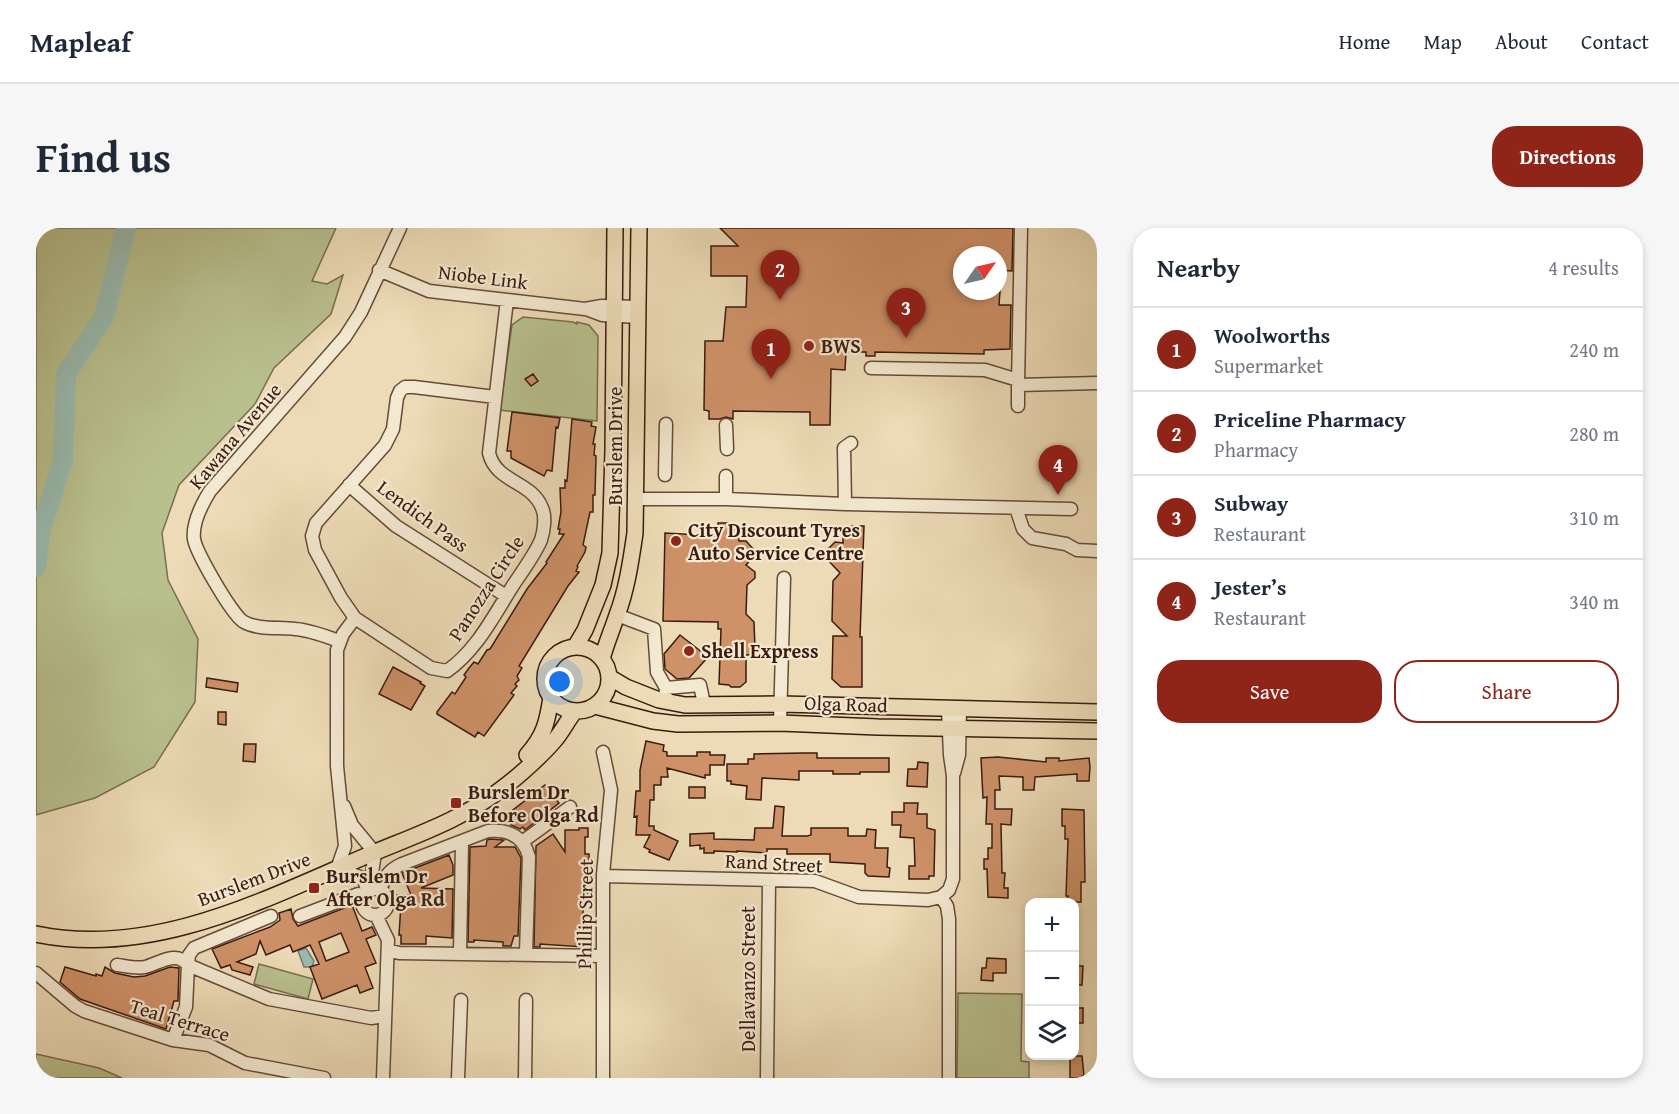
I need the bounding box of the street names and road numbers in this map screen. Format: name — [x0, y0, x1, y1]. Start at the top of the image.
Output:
street label: Niobe Link — [437, 257, 530, 296]
street label: Kawana Avenue — [181, 376, 288, 495]
street label: Burslem Drive — [600, 387, 629, 505]
street label: Lendich Pass — [372, 472, 475, 559]
street label: Panozza Circle — [440, 529, 531, 646]
street label: Olga Road — [804, 688, 889, 719]
street label: Burslem Drive — [193, 844, 315, 913]
street label: Rand Street — [724, 845, 824, 880]
street label: Phillip Street — [569, 859, 600, 969]
street label: Dellavanzo Street — [733, 906, 762, 1052]
street label: Teal Terrace — [127, 991, 234, 1048]

